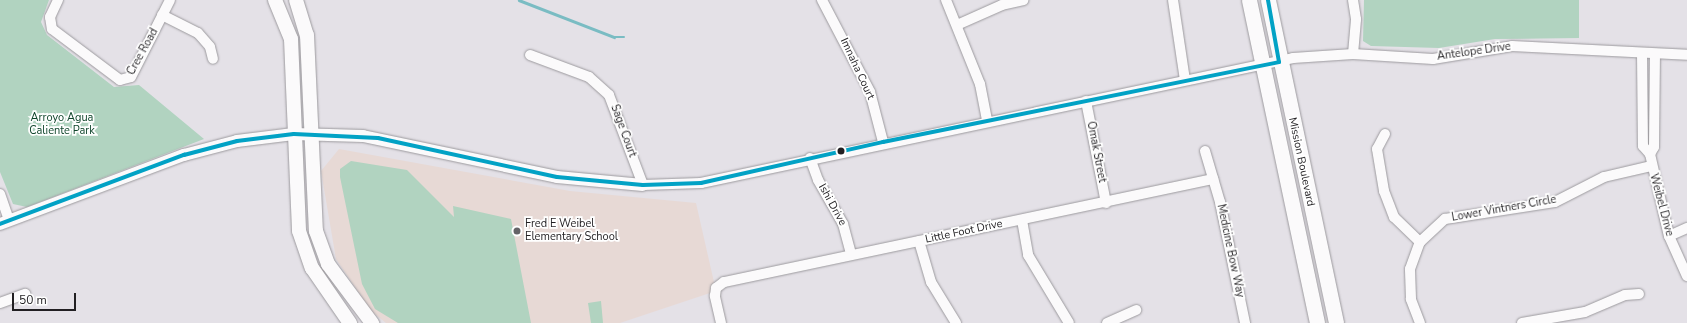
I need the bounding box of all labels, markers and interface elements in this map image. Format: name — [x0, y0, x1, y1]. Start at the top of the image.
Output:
street label: Cree Road — [125, 26, 161, 78]
street label: Imnaha Court — [837, 36, 877, 102]
street label: Antelope Drive — [1436, 40, 1512, 64]
street label: Sage Court — [607, 103, 639, 159]
park label: Arroyo Agua Caliente Park — [29, 112, 95, 138]
street label: Mission Boulevard — [1285, 116, 1317, 208]
street label: Omak Street — [1084, 120, 1108, 184]
unlabelled marker — [836, 146, 846, 156]
street label: Weibel Drive — [1646, 172, 1676, 238]
street label: Ishi Drive — [815, 182, 849, 228]
street label: Lower Vintners Circle — [1451, 193, 1557, 225]
street label: Medicine Bow Way — [1214, 203, 1246, 299]
street label: Little Foot Drive — [924, 217, 1004, 247]
place label: Fred E Weibel Elementary School — [525, 218, 618, 244]
marker: Fred E Weibel Elementary School — [512, 226, 522, 236]
scale bar — [14, 285, 78, 311]
text: 50 m — [19, 292, 47, 308]

